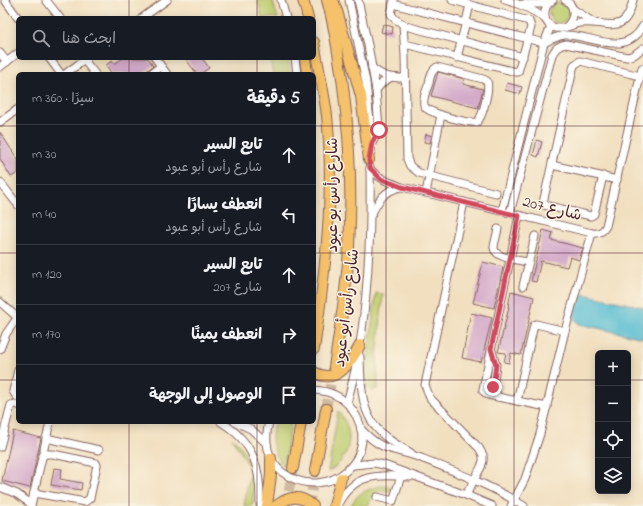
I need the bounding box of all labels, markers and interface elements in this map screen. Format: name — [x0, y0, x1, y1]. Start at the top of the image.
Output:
search box — [16, 16, 316, 60]
icon: search — [30, 27, 52, 49]
text: ابحث هنا — [62, 28, 116, 50]
text: 5 دقيقة — [247, 86, 300, 111]
text: سيرًا · 360 m — [32, 89, 94, 108]
route start — [370, 121, 388, 139]
text: تابع السير — [205, 134, 262, 156]
street label: شارع رأس بو عبود — [321, 137, 345, 253]
icon: ahead — [278, 144, 300, 166]
text: 30 m — [32, 145, 56, 164]
text: شارع رأس أبو عبود — [165, 158, 262, 177]
street label: شارع 207 — [520, 190, 584, 228]
text: انعطف يسارًا — [187, 194, 262, 216]
icon: left — [278, 204, 300, 226]
text: 40 m — [32, 205, 56, 224]
text: شارع رأس أبو عبود — [165, 218, 262, 237]
street label: شارع رأس أبو عبود — [328, 247, 366, 369]
text: تابع السير — [205, 254, 262, 276]
icon: ahead — [278, 264, 300, 286]
text: 120 m — [32, 265, 62, 284]
text: شارع 207 — [213, 278, 262, 297]
text: انعطف يمينًا — [191, 324, 262, 346]
icon: right — [278, 324, 300, 346]
text: 170 m — [32, 325, 60, 344]
map controls — [595, 350, 631, 494]
button: + — [595, 350, 631, 386]
route end — [484, 378, 502, 396]
text: الوصول إلى الوجهة — [149, 384, 262, 406]
icon: arrive — [278, 384, 300, 406]
button: − — [595, 386, 631, 422]
button: locate — [595, 422, 631, 458]
button: layers — [595, 458, 631, 494]

